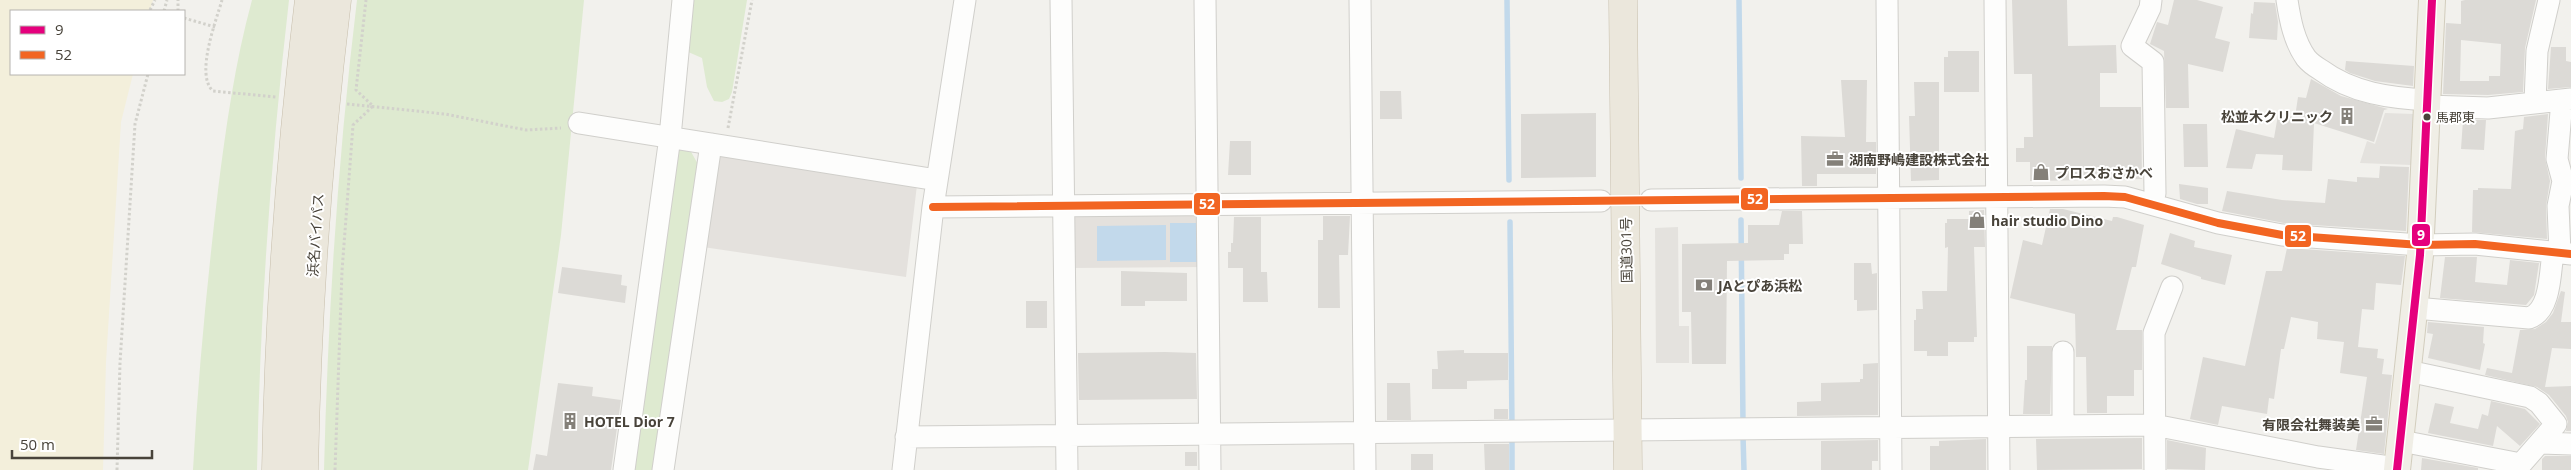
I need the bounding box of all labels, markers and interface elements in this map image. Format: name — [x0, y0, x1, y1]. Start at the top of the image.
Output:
legend — [10, 10, 185, 75]
text: 9 — [55, 19, 64, 39]
text: 52 — [55, 44, 72, 64]
building icon: 松並木クリニック — [2337, 106, 2357, 126]
place label: 松並木クリニック — [2221, 107, 2333, 126]
place label: 馬郡東 — [2436, 108, 2475, 126]
marker: 馬郡東 — [2422, 112, 2432, 122]
office icon: 湖南野嶋建設株式会社 — [1825, 149, 1845, 169]
place label: 湖南野嶋建設株式会社 — [1849, 150, 1989, 169]
shop icon: プロスおさかべ — [2031, 162, 2051, 182]
place label: プロスおさかべ — [2055, 163, 2153, 182]
line badge: 52 — [1740, 187, 1769, 211]
text: 52 — [1747, 189, 1763, 208]
line badge: 52 — [1193, 192, 1221, 216]
street label: 浜名バイパス — [303, 193, 327, 277]
text: 52 — [1199, 194, 1215, 213]
shop icon: hair studio Dino — [1967, 210, 1987, 230]
place label: hair studio Dino — [1991, 211, 2103, 230]
street label: 国道301号 — [1616, 217, 1636, 283]
line badge: 9 — [2411, 223, 2431, 247]
line badge: 52 — [2284, 224, 2312, 248]
text: 9 — [2417, 225, 2425, 244]
text: 52 — [2290, 226, 2306, 245]
bank icon: JAとぴあ浜松 — [1694, 275, 1714, 295]
place label: JAとぴあ浜松 — [1716, 276, 1802, 295]
building icon: HOTEL Dior 7 — [560, 411, 580, 431]
place label: HOTEL Dior 7 — [584, 412, 675, 431]
office icon: 有限会社舞装美 — [2364, 414, 2384, 434]
place label: 有限会社舞装美 — [2262, 415, 2360, 434]
scale bar — [12, 428, 152, 460]
text: 50 m — [20, 434, 55, 454]

